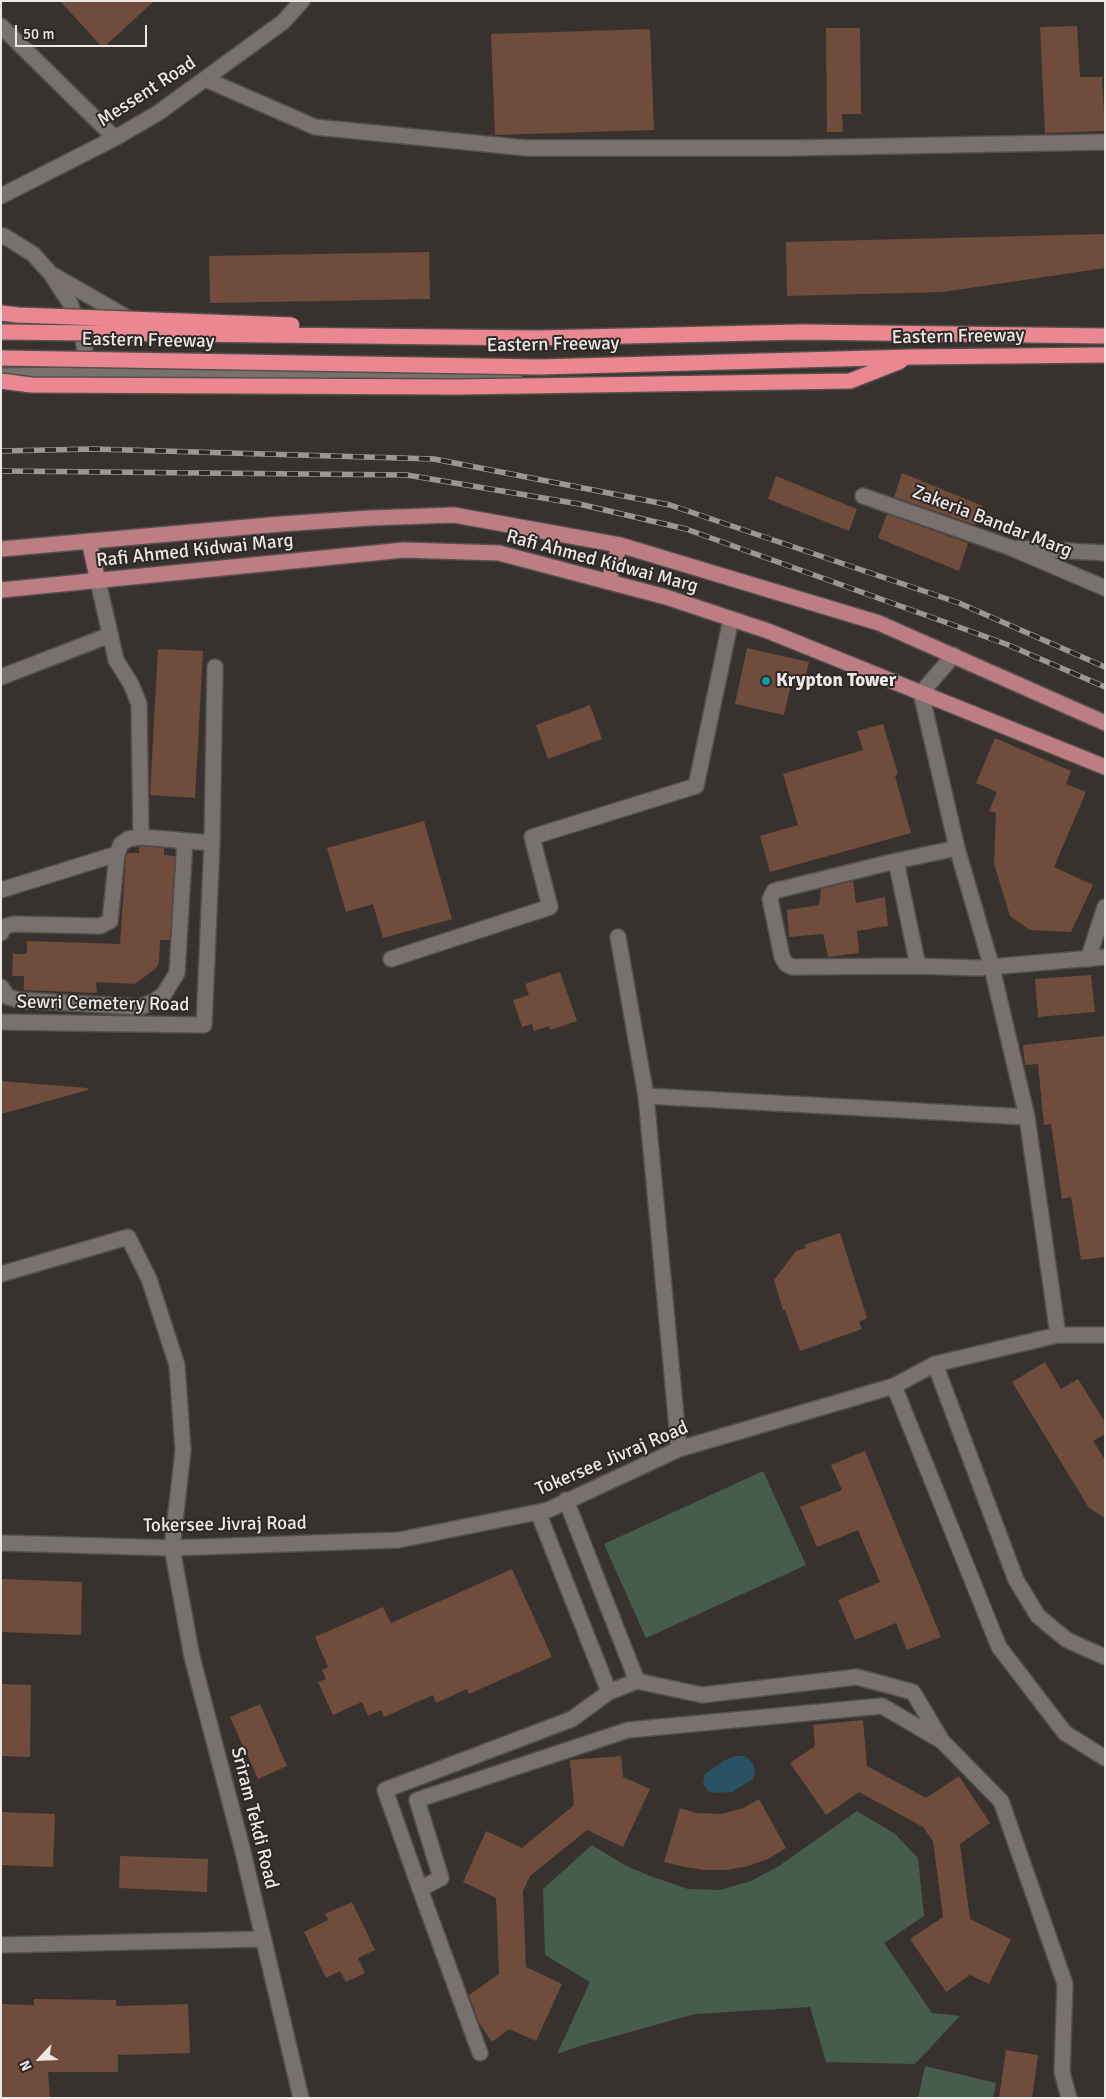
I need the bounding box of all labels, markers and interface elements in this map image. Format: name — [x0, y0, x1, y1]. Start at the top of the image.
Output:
scale bar — [18, 15, 150, 47]
text: 50 m — [23, 25, 54, 43]
street label: Messent Road — [93, 52, 201, 132]
street label: Eastern Freeway — [891, 324, 1025, 350]
street label: Eastern Freeway — [81, 328, 215, 354]
street label: Eastern Freeway — [486, 332, 620, 358]
street label: Zakeria Bandar Marg — [909, 481, 1075, 563]
street label: Rafi Ahmed Kidwai Marg — [503, 525, 701, 599]
street label: Rafi Ahmed Kidwai Marg — [95, 529, 295, 573]
place label: Krypton Tower — [776, 670, 896, 692]
marker: Krypton Tower — [760, 675, 772, 687]
street label: Sewri Cemetery Road — [16, 991, 190, 1017]
street label: Tokersee Jivraj Road — [532, 1417, 692, 1501]
street label: Tokersee Jivraj Road — [143, 1512, 307, 1538]
street label: Sriram Tekdi Road — [225, 1745, 283, 1891]
north arrow — [15, 2034, 65, 2084]
text: N — [16, 2058, 36, 2074]

